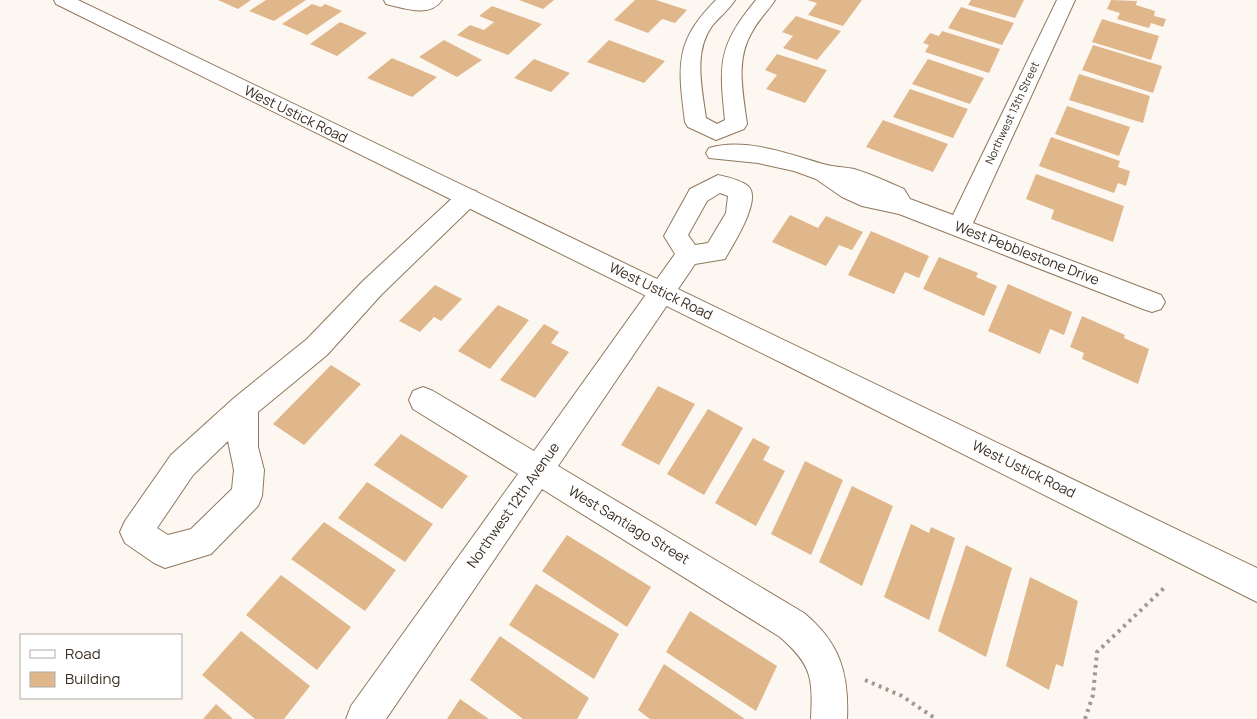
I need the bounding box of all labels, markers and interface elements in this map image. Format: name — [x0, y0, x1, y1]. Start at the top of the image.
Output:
street label: Northwest 13th Street — [981, 59, 1042, 167]
street label: West Ustick Road — [241, 80, 351, 147]
street label: West Pebblestone Drive — [952, 216, 1102, 289]
street label: West Ustick Road — [606, 257, 716, 324]
street label: West Ustick Road — [969, 435, 1079, 502]
street label: Northwest 12th Avenue — [462, 438, 563, 571]
street label: West Santiago Street — [565, 481, 694, 568]
legend — [20, 634, 182, 699]
text: Road — [65, 643, 101, 664]
text: Building — [65, 668, 120, 689]

